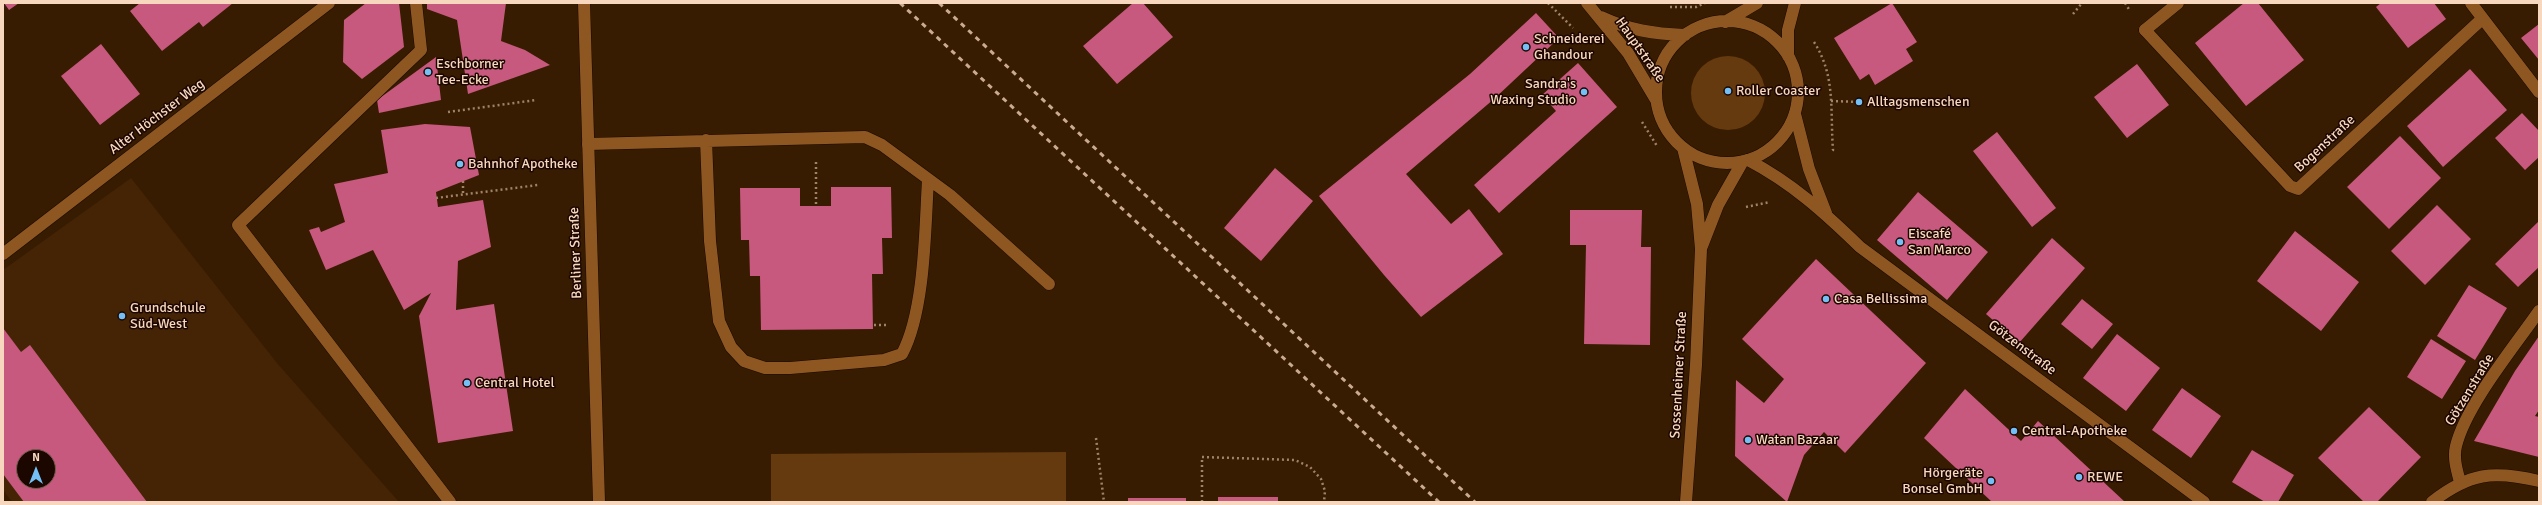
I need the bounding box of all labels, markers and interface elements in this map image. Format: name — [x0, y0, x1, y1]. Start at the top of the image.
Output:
street label: Hauptstraße — [1611, 14, 1669, 86]
place label: Schneiderei Ghandour — [1534, 31, 1605, 64]
marker: Schneiderei Ghandour — [1521, 42, 1531, 52]
place label: Eschborner Tee-Ecke — [436, 56, 504, 88]
marker: Eschborner Tee-Ecke — [423, 67, 433, 77]
street label: Alter Höchster Weg — [106, 76, 208, 158]
place label: Sandra's Waxing Studio — [1490, 76, 1576, 108]
place label: Roller Coaster — [1736, 83, 1820, 99]
marker: Roller Coaster — [1723, 86, 1733, 96]
marker: Sandra's Waxing Studio — [1579, 87, 1589, 97]
place label: Alltagsmenschen — [1867, 94, 1970, 110]
marker: Alltagsmenschen — [1854, 97, 1864, 107]
street label: Bogenstraße — [2291, 112, 2359, 176]
place label: Bahnhof Apotheke — [468, 156, 578, 172]
marker: Bahnhof Apotheke — [455, 159, 465, 169]
street label: Berliner Straße — [566, 207, 586, 299]
place label: Eiscafé San Marco — [1908, 226, 1971, 258]
marker: Eiscafé San Marco — [1895, 237, 1905, 247]
place label: Casa Bellissima — [1834, 291, 1927, 307]
marker: Casa Bellissima — [1821, 294, 1831, 304]
place label: Grundschule Süd-West — [130, 300, 206, 332]
marker: Grundschule Süd-West — [117, 311, 127, 321]
street label: Sossenheimer Straße — [1667, 311, 1691, 439]
street label: Götzenstraße — [1985, 317, 2059, 379]
street label: Götzenstraße — [2442, 351, 2498, 429]
place label: Central Hotel — [475, 375, 555, 391]
marker: Central Hotel — [462, 378, 472, 388]
place label: Central-Apotheke — [2022, 423, 2127, 439]
marker: Central-Apotheke — [2009, 426, 2019, 436]
place label: Watan Bazaar — [1756, 432, 1838, 448]
marker: Watan Bazaar — [1743, 435, 1753, 445]
north arrow — [16, 449, 56, 489]
text: N — [32, 451, 40, 464]
place label: Hörgeräte Bonsel GmbH — [1902, 465, 1983, 498]
place label: REWE — [2087, 469, 2123, 485]
marker: REWE — [2074, 472, 2084, 482]
marker: Hörgeräte Bonsel GmbH — [1986, 476, 1996, 486]

